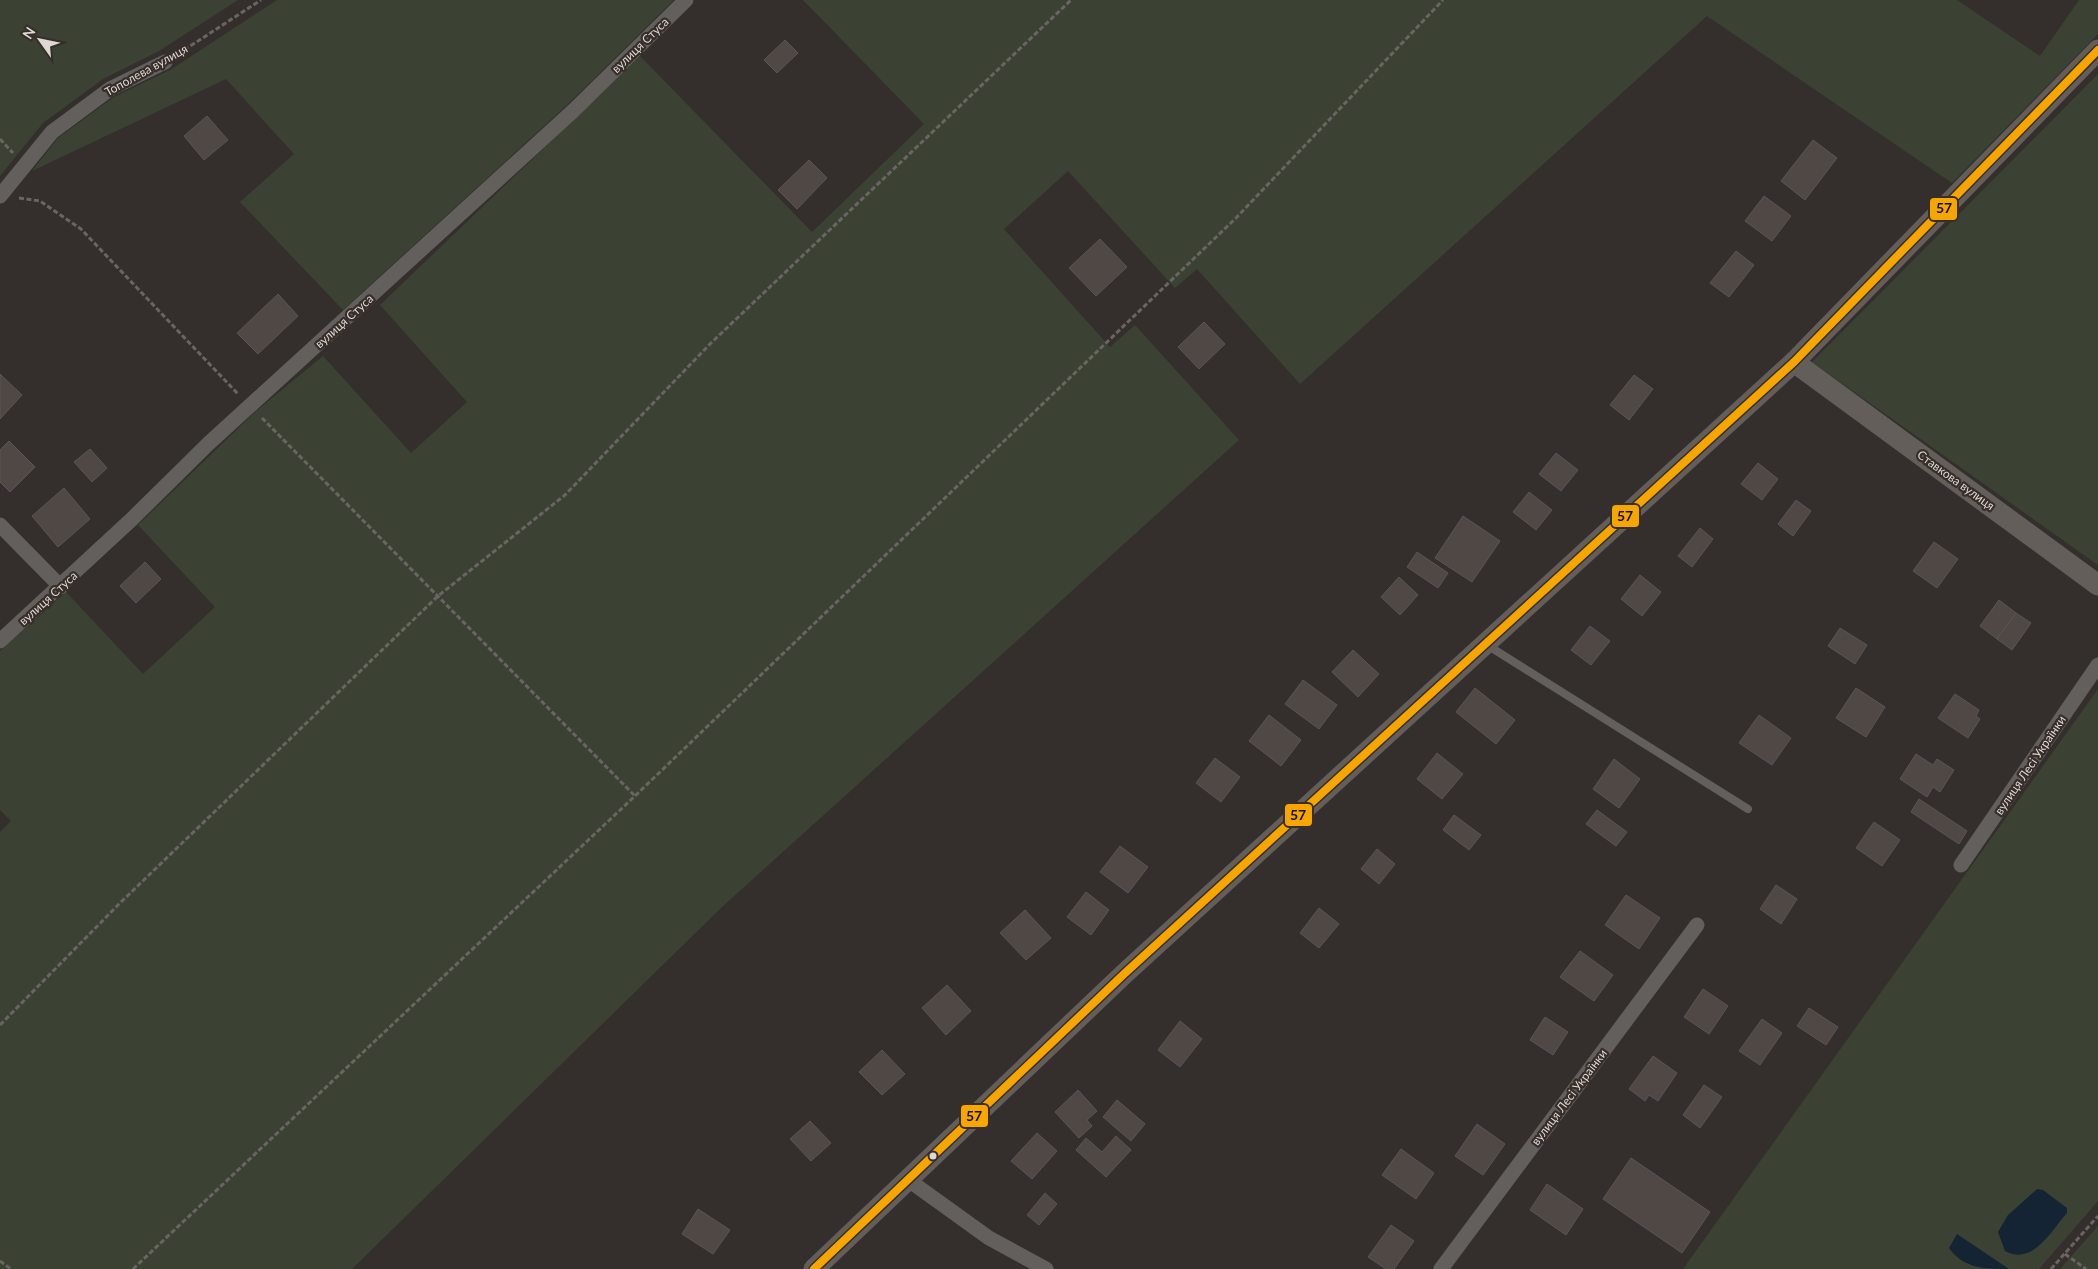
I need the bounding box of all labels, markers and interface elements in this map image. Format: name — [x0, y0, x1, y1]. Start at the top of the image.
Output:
street label: вулиця Стуса — [608, 14, 672, 76]
north arrow — [15, 15, 65, 65]
text: N — [19, 23, 39, 42]
street label: Тополева вулиця — [102, 41, 190, 99]
line badge: 57 — [1929, 197, 1958, 221]
text: 57 — [1936, 199, 1952, 216]
street label: вулиця Стуса — [312, 291, 376, 351]
street label: Ставкова вулиця — [1914, 447, 1998, 513]
line badge: 57 — [1611, 504, 1640, 528]
text: 57 — [1617, 507, 1633, 524]
street label: вулиця Стуса — [16, 568, 80, 628]
street label: вулиця Лесі Українки — [1991, 712, 2069, 817]
line badge: 57 — [1284, 803, 1313, 827]
text: 57 — [1290, 806, 1306, 823]
street label: вулиця Лесі Українки — [1528, 1046, 1610, 1148]
line badge: 57 — [960, 1104, 989, 1128]
text: 57 — [966, 1107, 982, 1124]
unlabelled marker — [928, 1151, 938, 1161]

